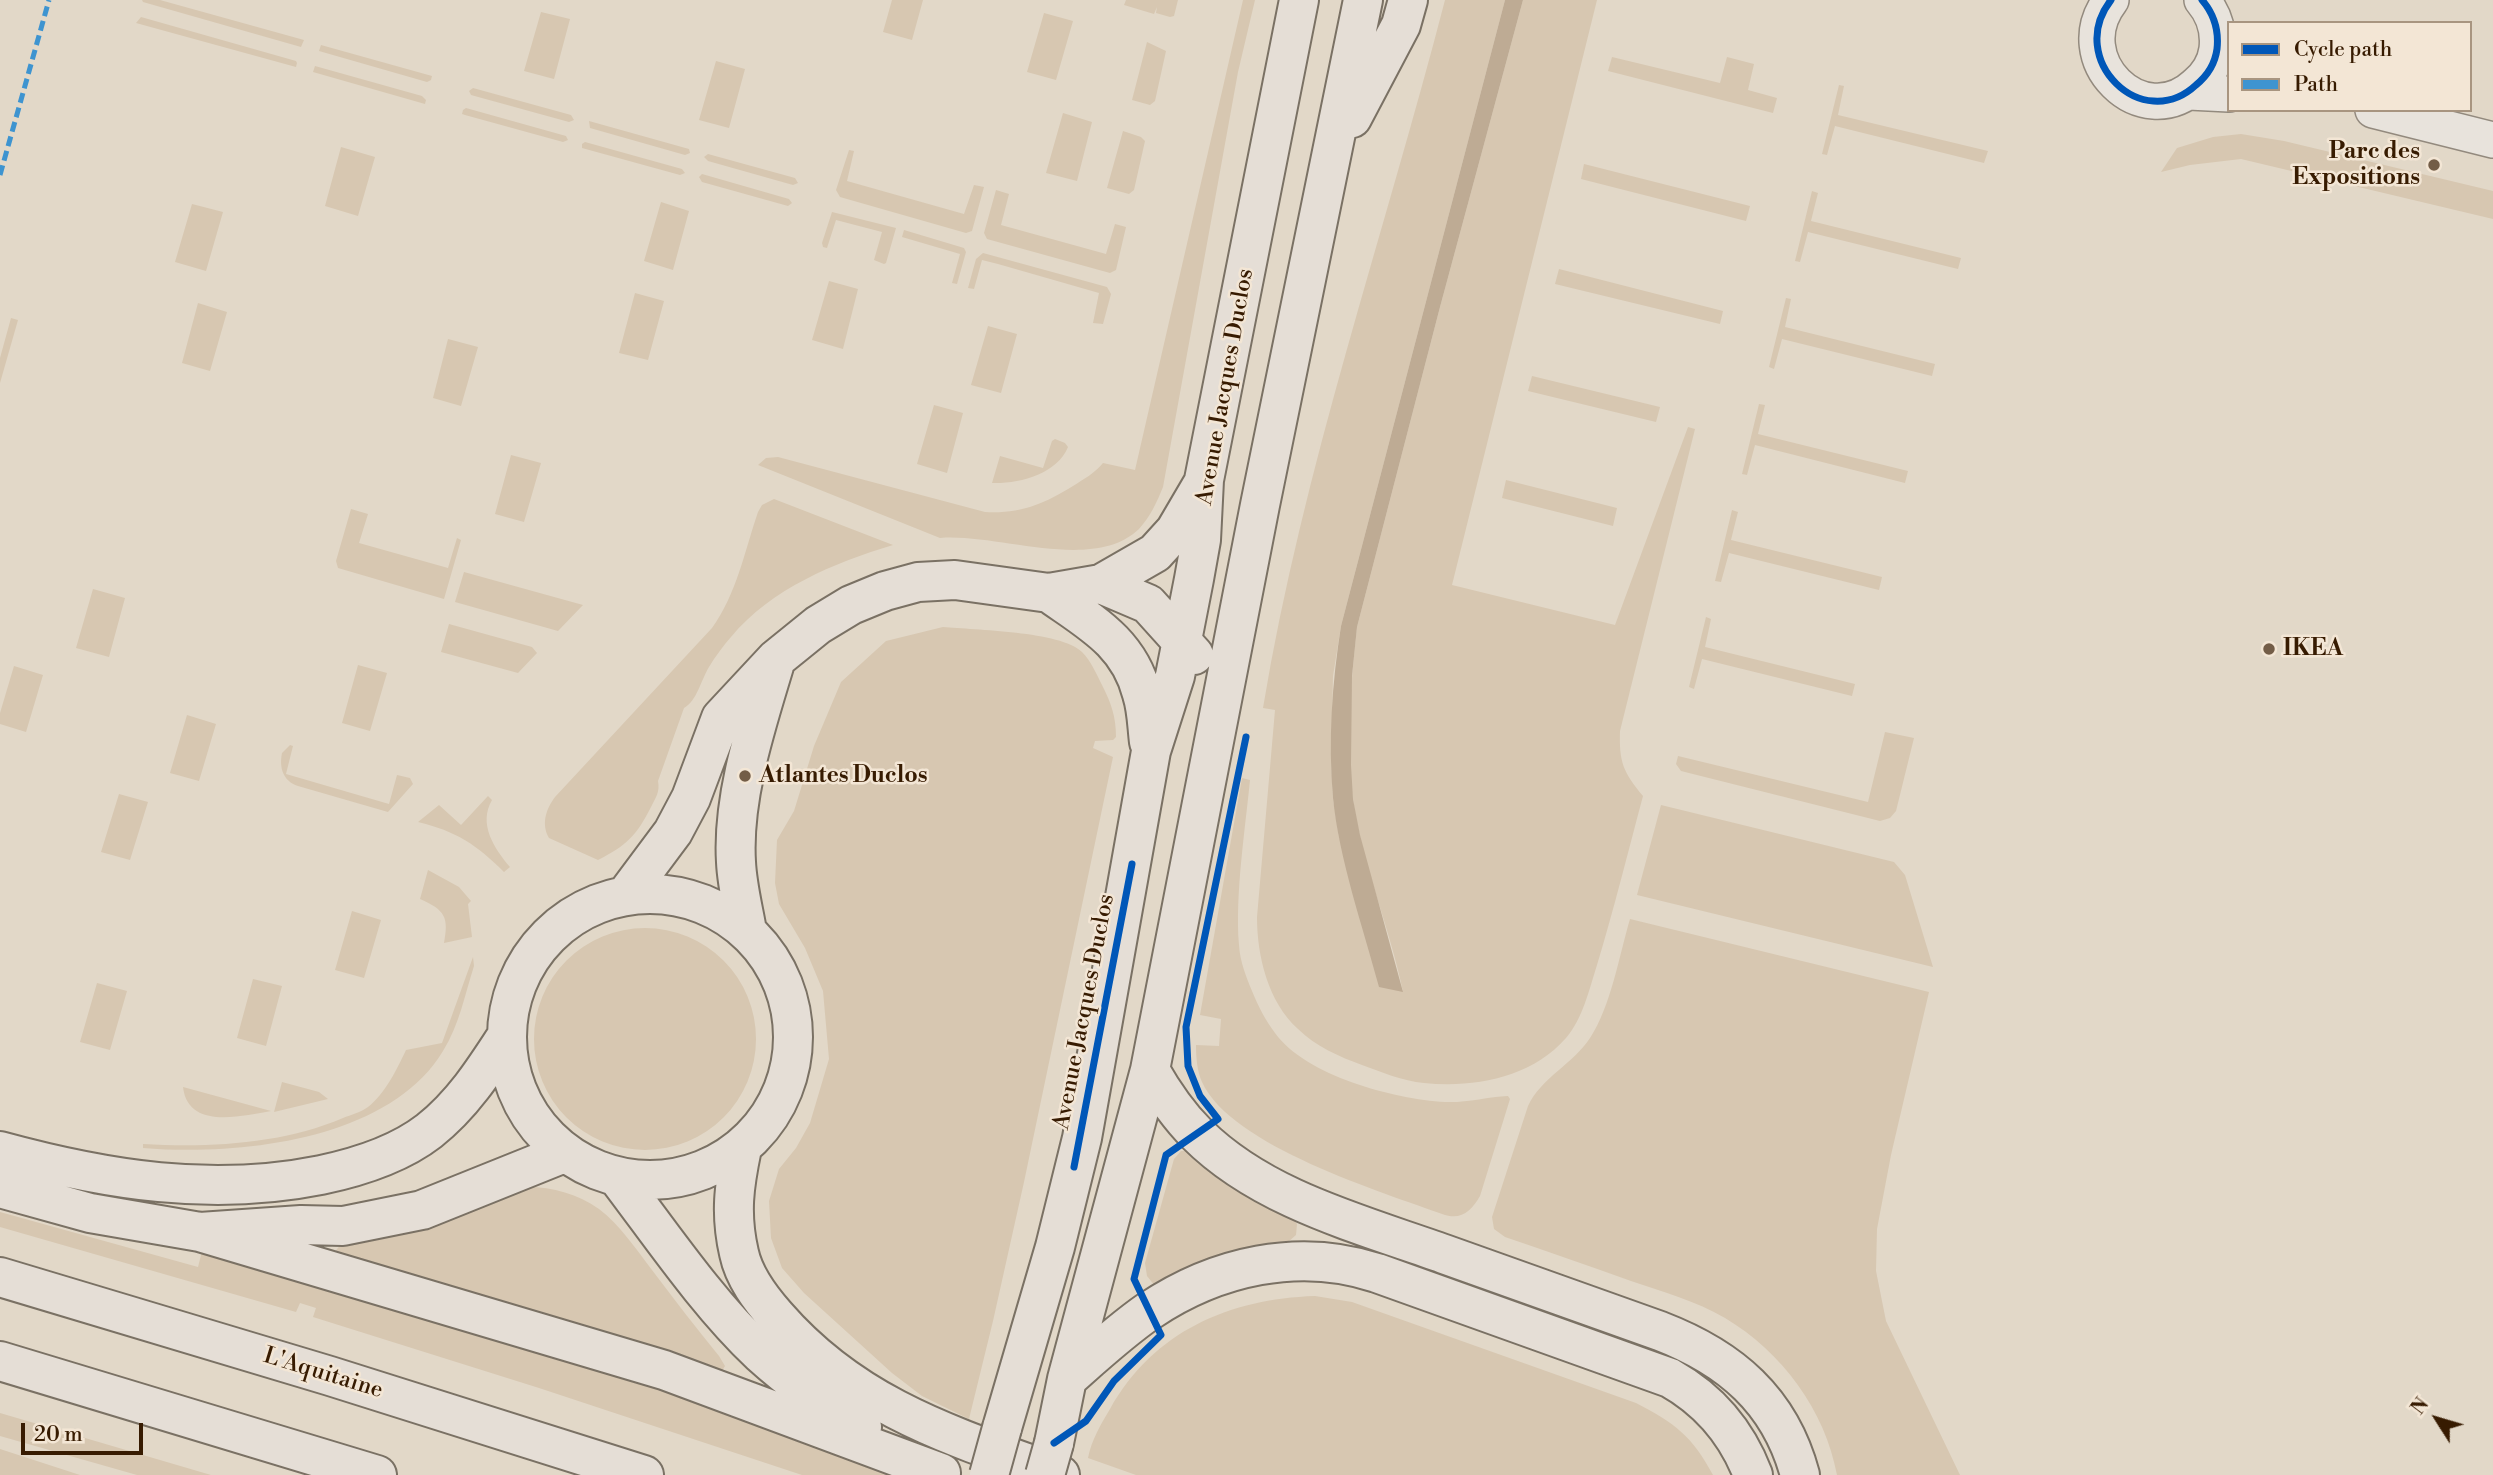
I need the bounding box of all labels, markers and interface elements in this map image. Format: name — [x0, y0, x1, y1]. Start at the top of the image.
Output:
legend — [2227, 21, 2472, 112]
text: Cycle path — [2294, 37, 2392, 63]
text: Path — [2294, 72, 2338, 98]
place label: Parc des Expositions — [2292, 138, 2420, 192]
marker: Parc des Expositions — [2426, 157, 2442, 173]
street label: Avenue Jacques Duclos — [1192, 267, 1260, 507]
place label: IKEA — [2283, 635, 2343, 663]
marker: IKEA — [2261, 641, 2277, 657]
place label: Atlantes Duclos — [759, 762, 928, 790]
marker: Atlantes Duclos — [737, 768, 753, 784]
street label: Avenue Jacques Duclos — [1049, 892, 1121, 1132]
street label: L'Aquitaine — [260, 1343, 386, 1405]
north arrow — [2402, 1384, 2472, 1454]
text: N — [2406, 1393, 2434, 1420]
scale bar — [24, 1408, 147, 1452]
text: 20 m — [34, 1422, 83, 1448]

